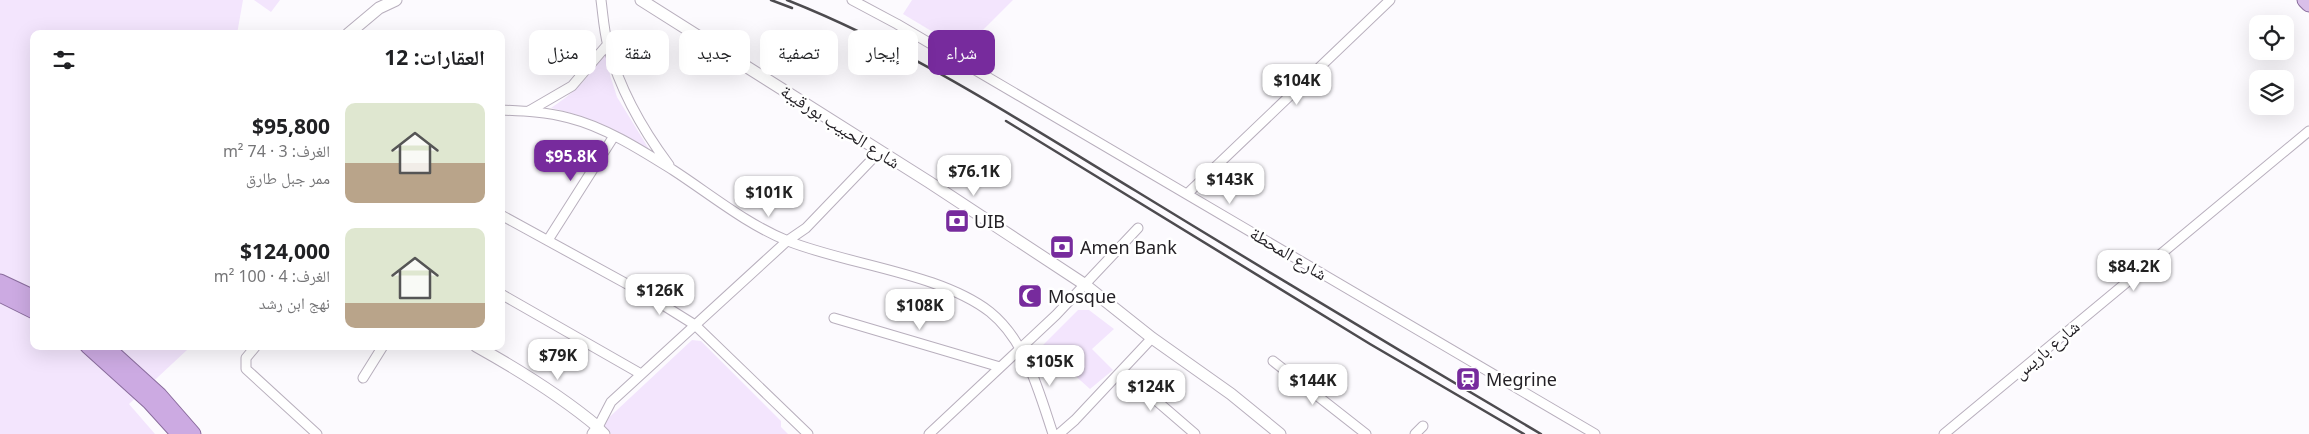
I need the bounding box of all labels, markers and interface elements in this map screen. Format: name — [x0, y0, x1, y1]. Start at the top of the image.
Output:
map controls — [2249, 15, 2294, 115]
button: locate — [2249, 15, 2294, 60]
chip: منزل — [529, 30, 596, 75]
chip: شقة — [606, 30, 669, 75]
chip: جديد — [679, 30, 750, 75]
chip: تصفية — [760, 30, 838, 75]
chip: إيجار — [848, 30, 918, 75]
chip: شراء — [928, 30, 995, 75]
text: العقارات: 12 — [384, 43, 485, 71]
icon: filters — [50, 46, 78, 74]
pin: $104K — [1262, 64, 1332, 106]
text: $104K — [1273, 69, 1321, 91]
button: layers — [2249, 70, 2294, 115]
street label: شارع الحبيب بورقيبة — [777, 78, 905, 174]
text: $95,800 — [252, 112, 330, 140]
icon: home — [385, 123, 445, 183]
text: الغرف: 3 · 74 m² — [223, 140, 330, 162]
pin: $95.8K — [530, 140, 612, 182]
text: $95.8K — [545, 145, 597, 167]
pin: $76.1K — [933, 154, 1015, 197]
text: $76.1K — [948, 160, 1000, 182]
pin: $143K — [1195, 162, 1265, 205]
text: ممر جبل طارق — [246, 167, 330, 189]
text: $143K — [1206, 168, 1254, 190]
pin: $101K — [734, 176, 804, 218]
text: $101K — [745, 181, 793, 203]
bank icon: UIB — [944, 208, 970, 234]
place label: UIB — [974, 209, 1005, 233]
street label: شارع المحطة — [1246, 221, 1332, 285]
bank icon: Amen Bank — [1049, 234, 1075, 260]
place label: Amen Bank — [1080, 235, 1177, 259]
text: $124,000 — [240, 237, 330, 265]
icon: home — [385, 248, 445, 308]
pin: $84.2K — [2093, 250, 2175, 292]
text: $84.2K — [2108, 255, 2160, 277]
text: الغرف: 4 · 100 m² — [214, 265, 330, 287]
pin: $126K — [625, 274, 695, 316]
text: $126K — [636, 279, 684, 301]
mosque icon: Mosque — [1017, 283, 1043, 309]
place label: Mosque — [1048, 284, 1116, 308]
pin: $108K — [885, 288, 955, 331]
text: نهج ابن رشد — [259, 292, 330, 314]
text: $108K — [896, 294, 944, 316]
street label: شارع باريس — [2008, 314, 2084, 384]
pin: $79K — [528, 338, 588, 381]
text: $79K — [539, 344, 577, 366]
pin: $105K — [1015, 344, 1085, 387]
text: $105K — [1026, 350, 1074, 372]
pin: $144K — [1278, 364, 1348, 406]
station icon: Megrine — [1455, 366, 1481, 392]
place label: Megrine — [1486, 367, 1557, 391]
text: $144K — [1289, 369, 1337, 391]
pin: $124K — [1116, 370, 1186, 412]
text: $124K — [1127, 375, 1175, 397]

